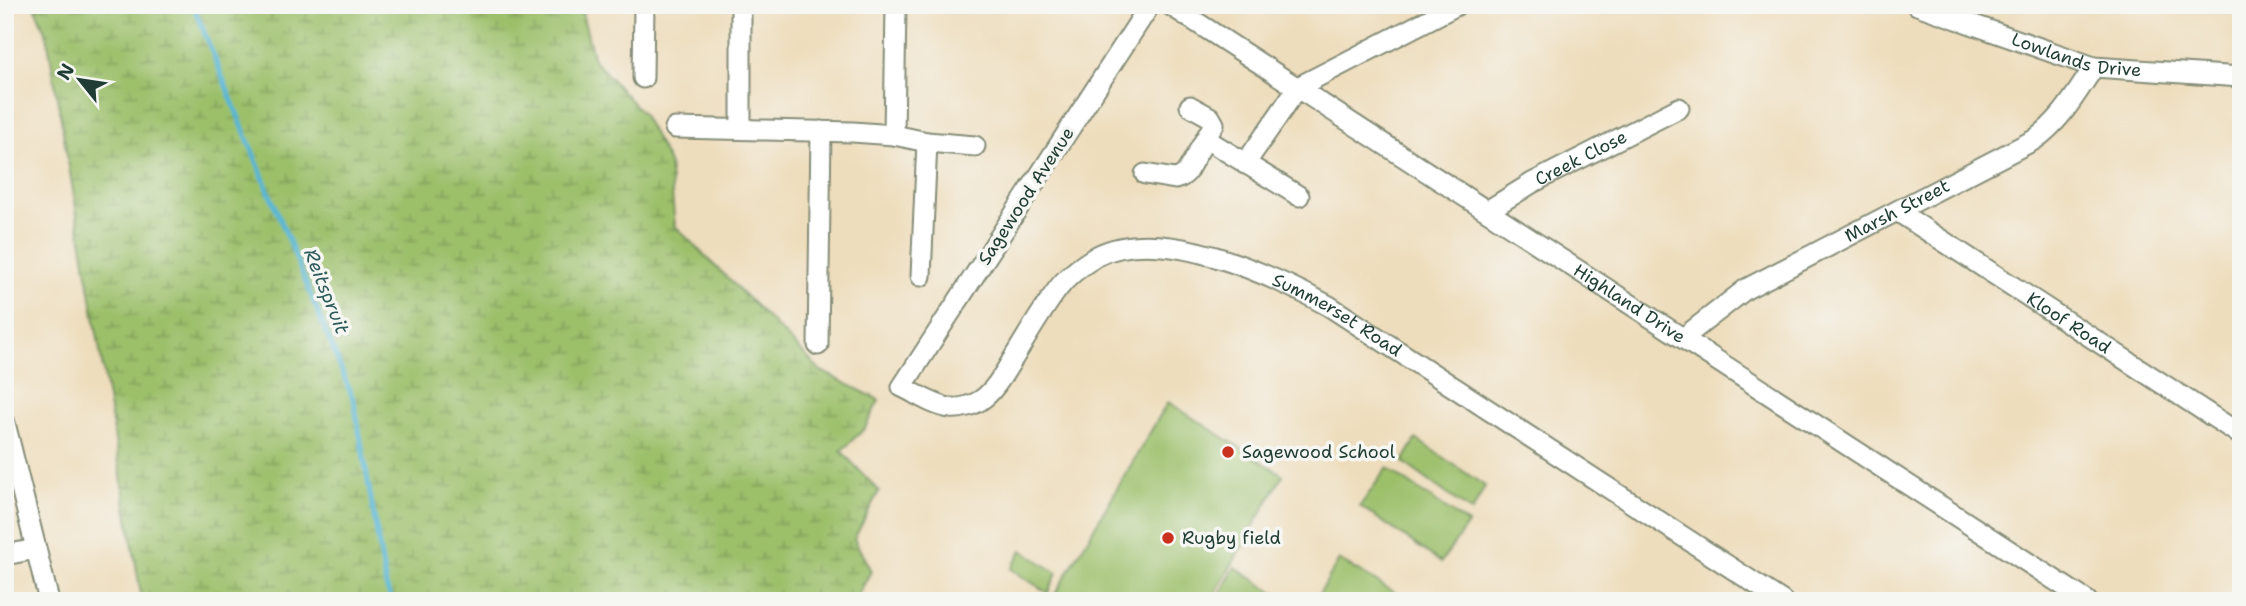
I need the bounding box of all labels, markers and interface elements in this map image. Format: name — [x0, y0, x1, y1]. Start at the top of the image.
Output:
street label: Lowlands Drive — [2008, 27, 2142, 82]
north arrow — [46, 46, 116, 116]
text: N — [51, 59, 80, 85]
street label: Sagewood Avenue — [972, 122, 1080, 270]
street label: Creek Close — [1531, 125, 1631, 191]
street label: Marsh Street — [1841, 174, 1954, 248]
water label: Reitspruit — [298, 245, 355, 338]
street label: Highland Drive — [1569, 258, 1690, 349]
street label: Summerset Road — [1269, 268, 1406, 362]
street label: Kloof Road — [2022, 287, 2116, 359]
place label: Sagewood School — [1242, 440, 1396, 464]
marker: Sagewood School — [1220, 444, 1236, 460]
place label: Rugby field — [1182, 526, 1281, 550]
marker: Rugby field — [1160, 530, 1176, 546]

